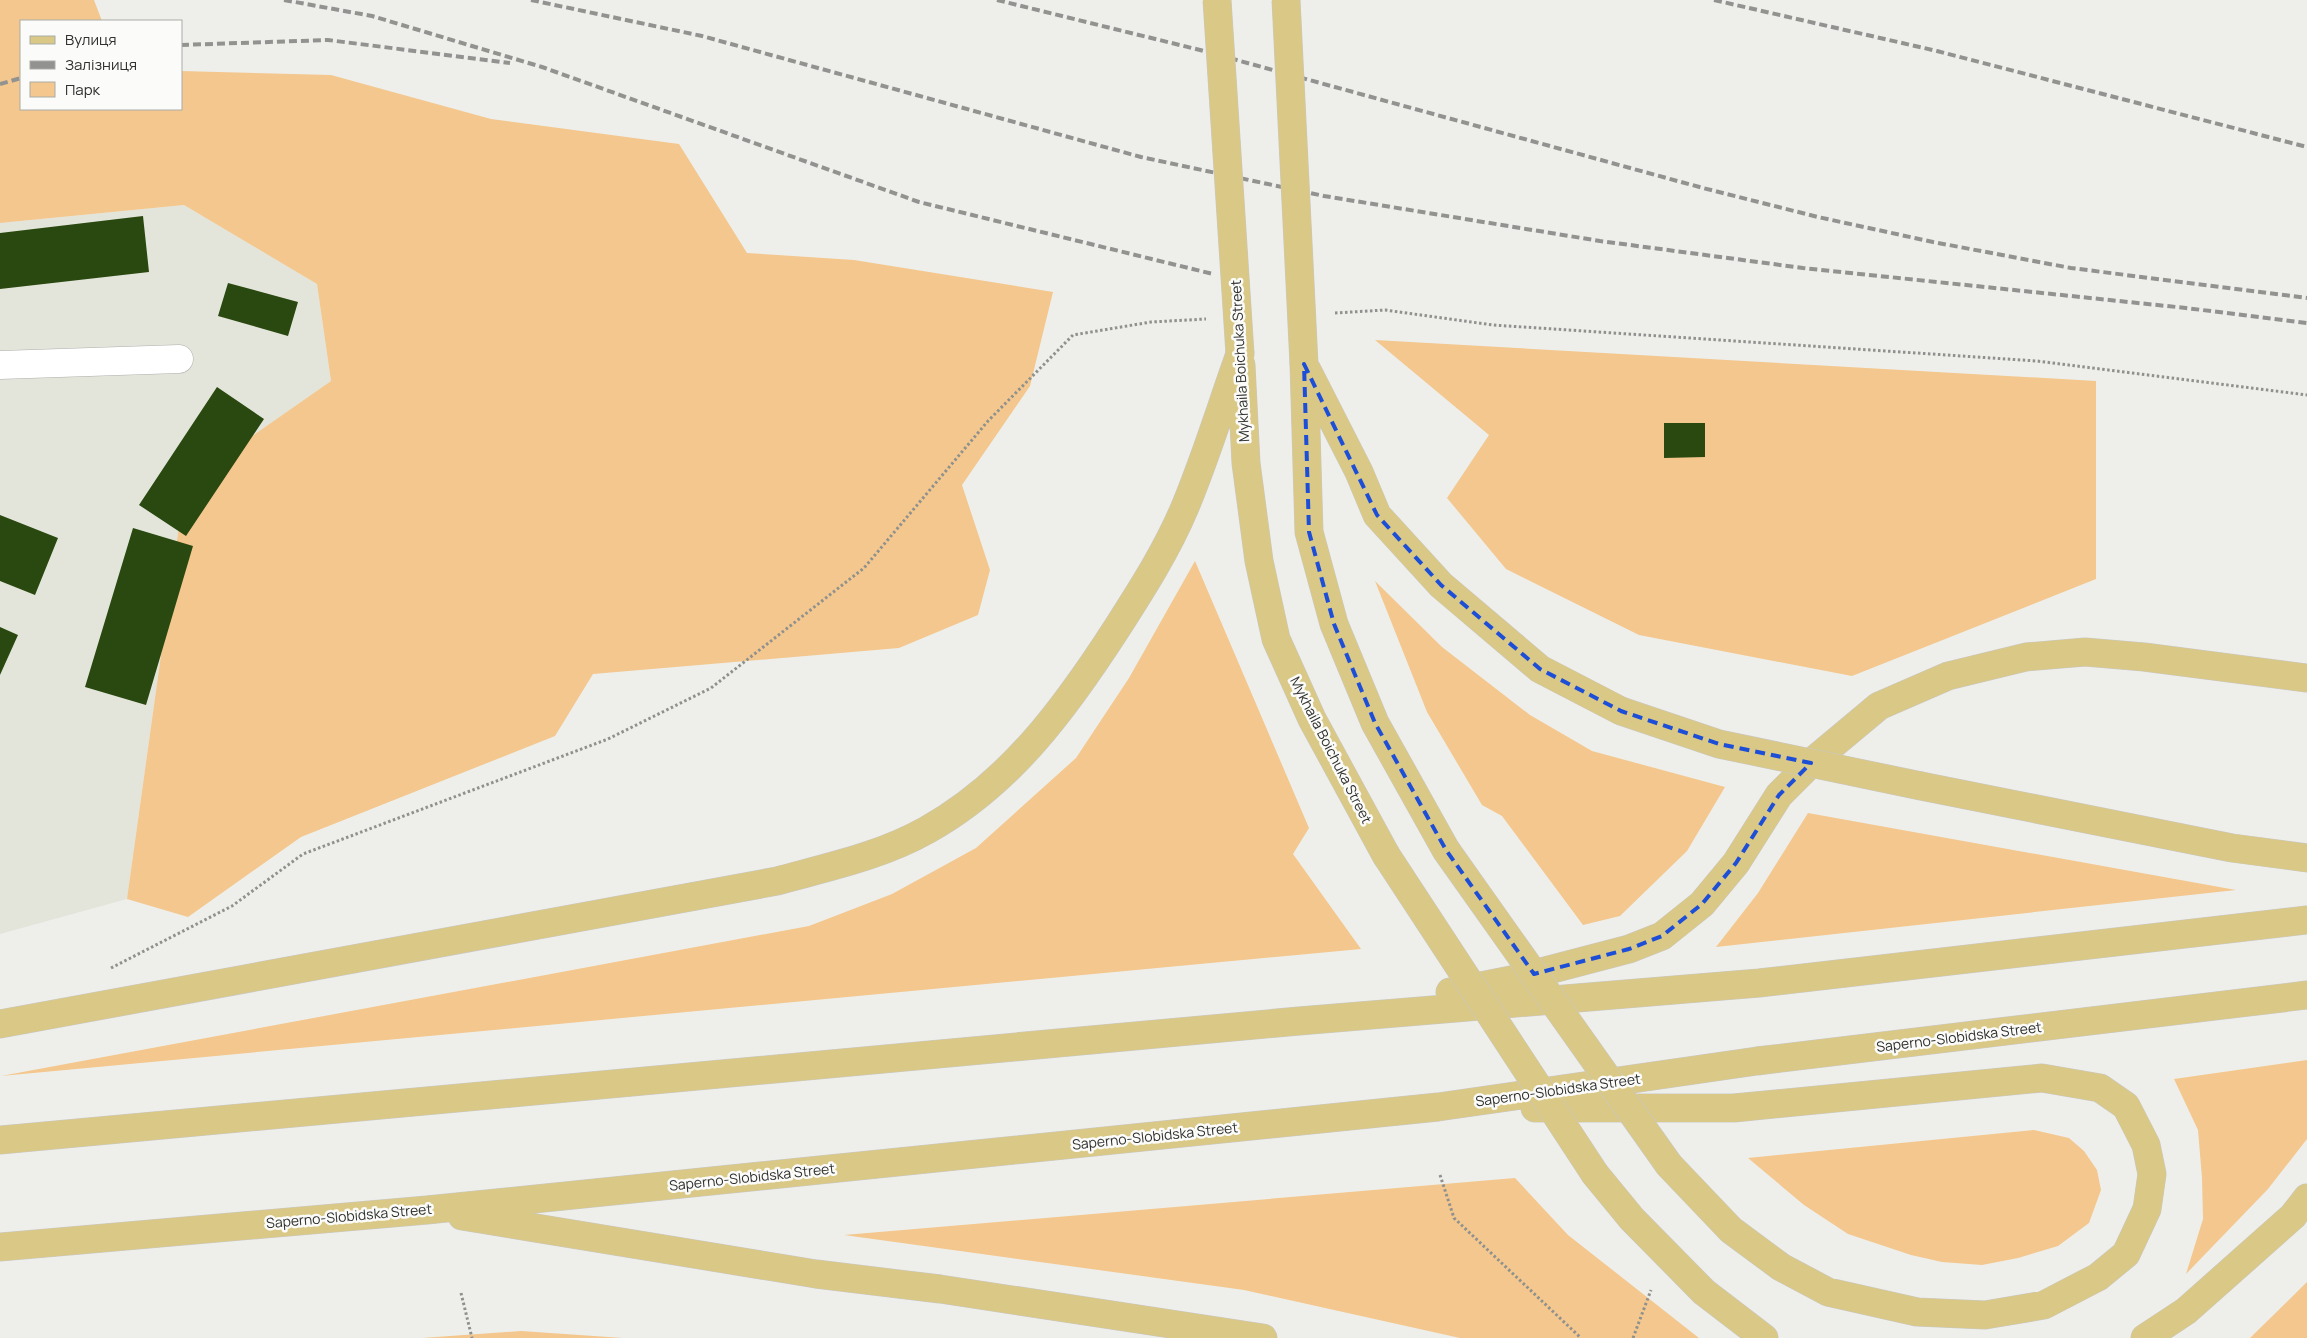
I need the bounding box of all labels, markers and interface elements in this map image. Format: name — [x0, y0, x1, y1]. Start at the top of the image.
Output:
legend — [20, 20, 182, 110]
text: Вулиця — [65, 29, 117, 50]
text: Залізниця — [65, 54, 137, 75]
text: Парк — [65, 79, 101, 100]
street label: Mykhaila Boichuka Street — [1226, 279, 1253, 443]
street label: Mykhaila Boichuka Street — [1286, 673, 1377, 827]
street label: Saperno-Slobidska Street — [1875, 1017, 2043, 1056]
street label: Saperno-Slobidska Street — [1474, 1068, 1642, 1110]
street label: Saperno-Slobidska Street — [1071, 1117, 1239, 1154]
street label: Saperno-Slobidska Street — [668, 1158, 836, 1195]
street label: Saperno-Slobidska Street — [265, 1199, 433, 1232]

